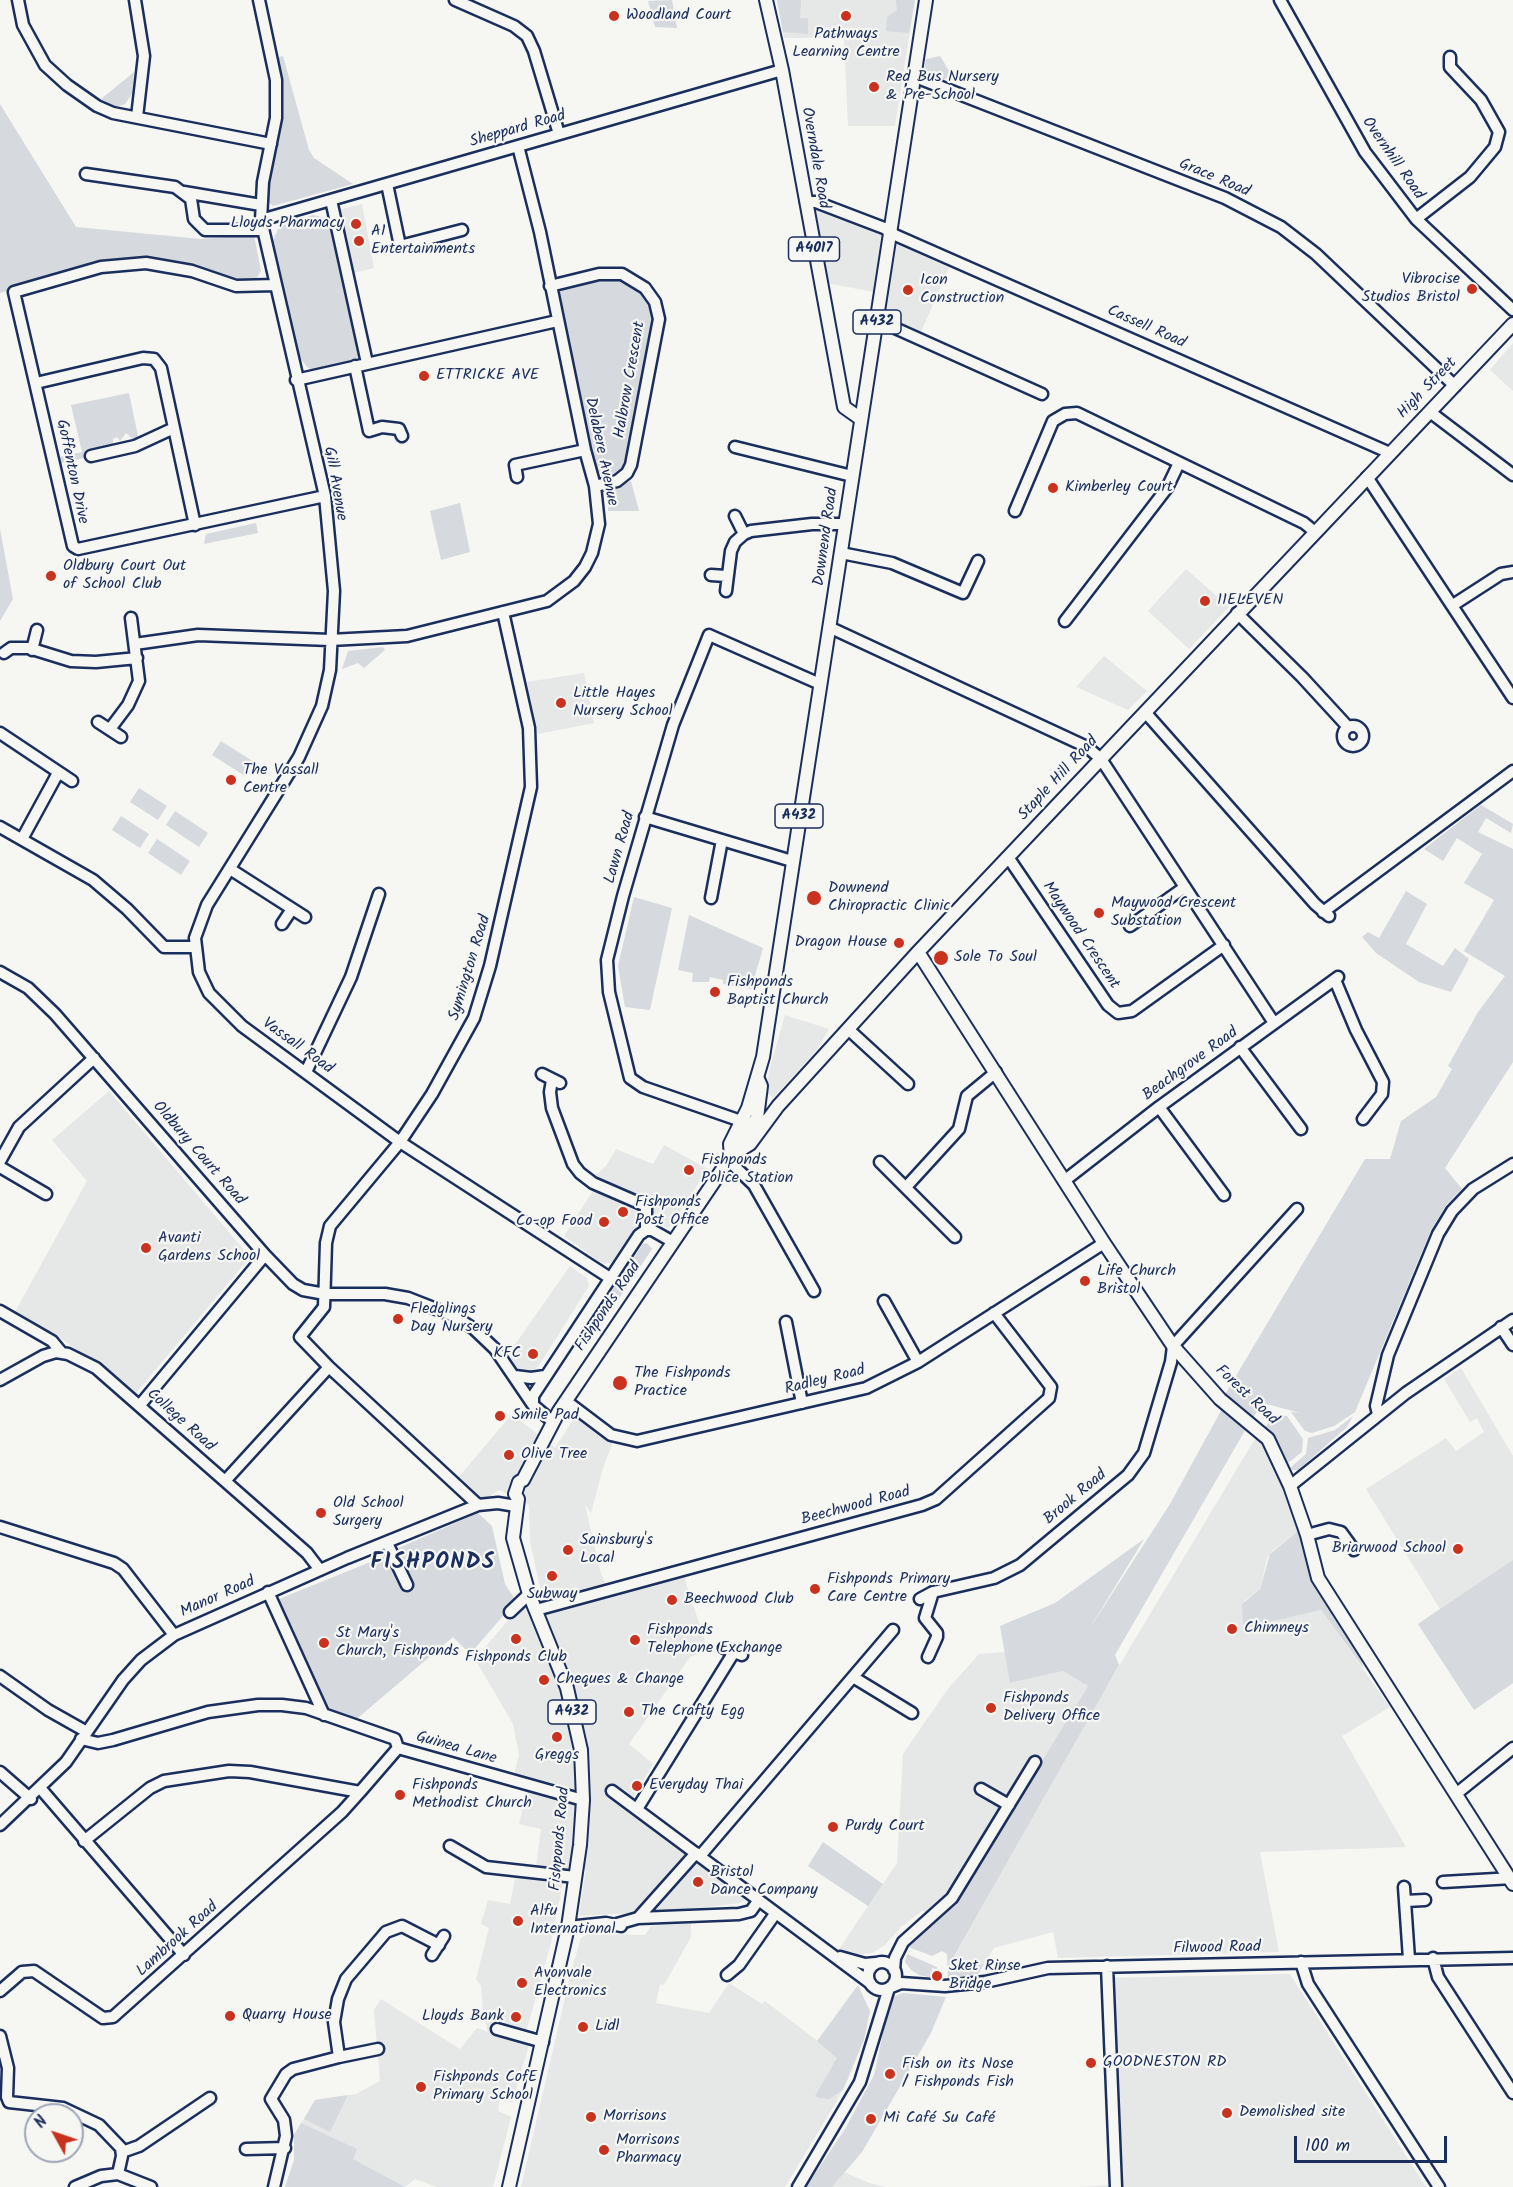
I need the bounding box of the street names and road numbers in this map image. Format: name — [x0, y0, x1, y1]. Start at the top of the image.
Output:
street label: Overndale Road — [796, 106, 832, 210]
street label: Sheppard Road — [468, 107, 568, 153]
street label: Overnhill Road — [1357, 114, 1427, 204]
street label: Grace Road — [1176, 155, 1252, 203]
road number: A4017 — [788, 237, 840, 261]
street label: Cassell Road — [1104, 302, 1188, 354]
road number: A432 — [853, 310, 901, 334]
street label: Halbrow Crescent — [611, 320, 651, 440]
street label: High Street — [1394, 354, 1462, 424]
street label: Delabere Avenue — [579, 396, 621, 508]
street label: Goffenton Drive — [51, 418, 91, 526]
street label: Gill Avenue — [318, 445, 350, 523]
street label: Downend Road — [811, 487, 843, 587]
street label: Staple Hill Road — [1015, 733, 1103, 825]
road number: A432 — [775, 804, 823, 828]
street label: Lawn Road — [602, 810, 640, 886]
street label: Maywood Crescent — [1037, 879, 1123, 993]
street label: Symington Road — [446, 913, 496, 1023]
street label: Vassall Road — [258, 1015, 336, 1079]
street label: Beachgrove Road — [1140, 1024, 1242, 1106]
street label: Oldbury Court Road — [148, 1098, 248, 1210]
street label: Fishponds Road — [572, 1258, 646, 1356]
street label: Radley Road — [783, 1362, 867, 1400]
street label: Forest Road — [1210, 1362, 1282, 1430]
street label: College Road — [142, 1385, 218, 1457]
street label: Brook Road — [1041, 1466, 1111, 1530]
street label: Beechwood Road — [799, 1483, 913, 1531]
street label: Manor Road — [178, 1573, 258, 1623]
road number: A432 — [548, 1700, 596, 1724]
street label: Guinea Lane — [414, 1728, 498, 1770]
street label: Fishponds Road — [547, 1786, 575, 1892]
street label: Lambrook Road — [133, 1898, 223, 1982]
street label: Filwood Road — [1173, 1939, 1261, 1959]

